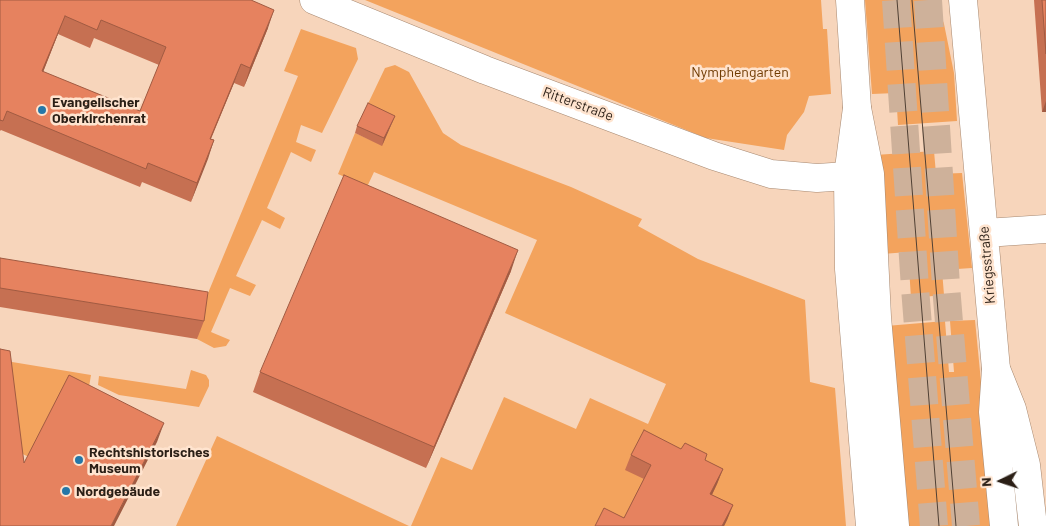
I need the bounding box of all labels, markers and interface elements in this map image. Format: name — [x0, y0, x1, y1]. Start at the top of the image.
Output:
park label: Nymphengarten — [691, 64, 789, 80]
street label: Ritterstraße — [540, 83, 616, 125]
place label: Evangelischer Oberkirchenrat — [52, 94, 146, 126]
marker: Evangelischer Oberkirchenrat — [36, 104, 48, 116]
street label: Kriegsstraße — [975, 225, 999, 305]
place label: Rechtshistorisches Museum — [89, 444, 210, 477]
marker: Rechtshistorisches Museum — [73, 454, 85, 466]
north arrow — [976, 456, 1026, 506]
text: N — [977, 477, 994, 487]
place label: Nordgebäude — [76, 483, 160, 499]
marker: Nordgebäude — [60, 485, 72, 497]

